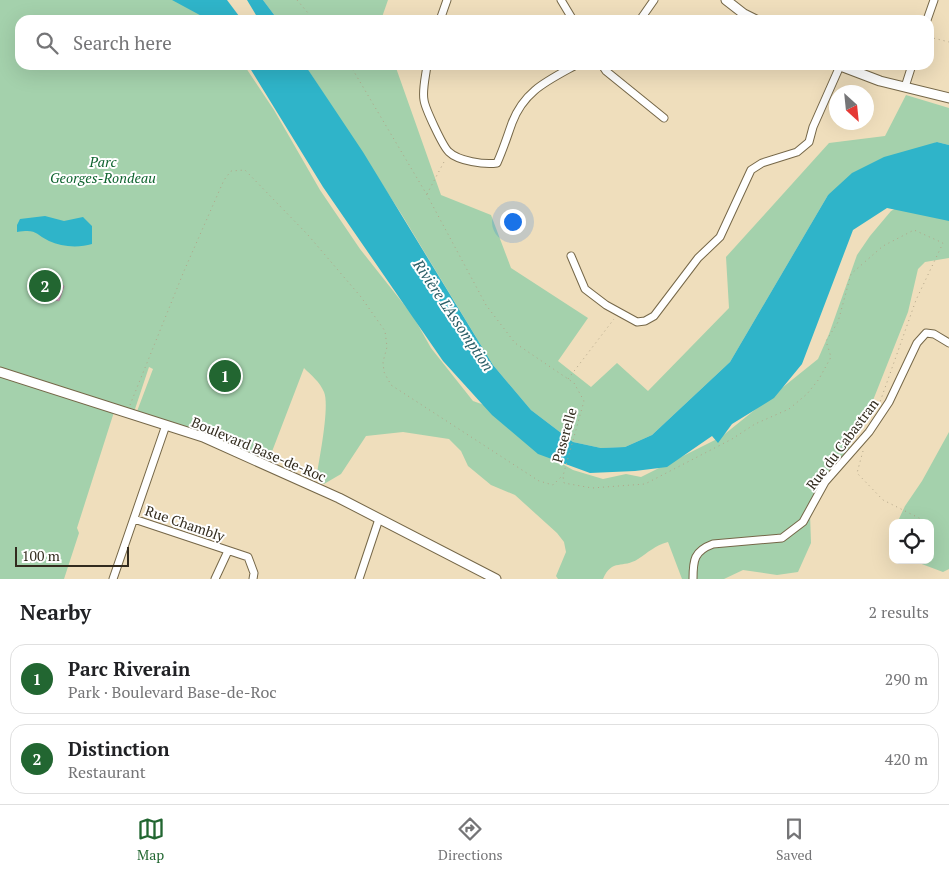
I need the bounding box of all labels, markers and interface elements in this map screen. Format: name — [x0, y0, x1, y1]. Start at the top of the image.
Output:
search box — [15, 15, 934, 70]
icon: search — [33, 29, 61, 57]
text: Search here — [73, 30, 172, 55]
north arrow — [829, 85, 874, 130]
park label: Parc Georges-Rondeau — [50, 152, 156, 187]
your location — [500, 209, 526, 235]
water label: Rivière L'Assomption — [409, 255, 499, 375]
pin: 2 — [29, 267, 61, 305]
pin: 1 — [209, 357, 241, 395]
street label: Rue du Cabastran — [801, 394, 883, 493]
street label: Paserelle — [547, 405, 581, 465]
street label: Boulevard Base-de-Roc — [189, 412, 329, 486]
street label: Rue Chambly — [143, 501, 228, 546]
map controls — [889, 519, 934, 564]
button: locate — [889, 519, 934, 564]
scale bar — [15, 544, 129, 567]
text: 100 m — [22, 546, 60, 565]
text: Nearby — [20, 598, 91, 626]
text: 2 results — [869, 601, 929, 623]
text: Parc Riverain — [68, 656, 190, 681]
text: 1 — [32, 668, 42, 690]
text: 290 m — [885, 668, 928, 690]
text: Park · Boulevard Base-de-Roc — [68, 681, 277, 703]
text: Distinction — [68, 736, 169, 761]
text: 2 — [32, 748, 42, 770]
text: 420 m — [885, 748, 928, 770]
text: Restaurant — [68, 761, 146, 783]
tab: Map — [137, 815, 165, 864]
tab: Directions — [438, 815, 503, 864]
tab: Saved — [776, 815, 812, 864]

